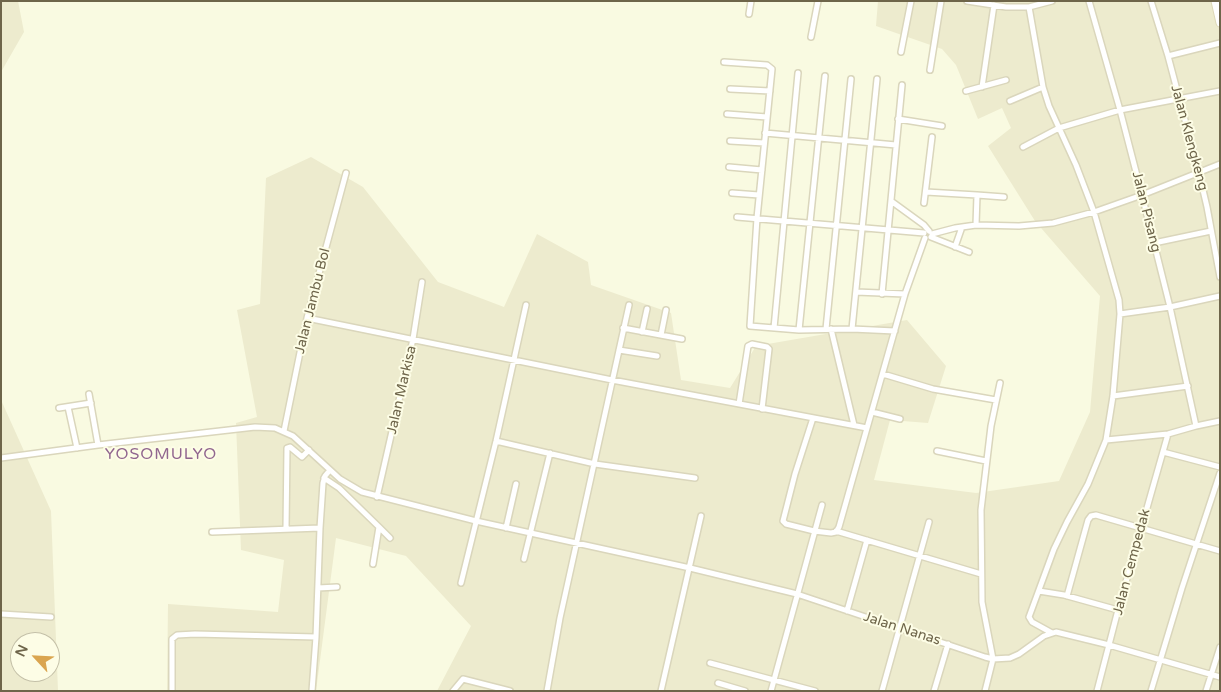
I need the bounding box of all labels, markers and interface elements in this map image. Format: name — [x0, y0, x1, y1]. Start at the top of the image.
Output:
street label: Jalan Klengkeng — [1167, 83, 1211, 193]
street label: Jalan Pisang — [1128, 170, 1164, 254]
street label: Jalan Jambu Bol — [292, 247, 334, 355]
street label: Jalan Markisa — [384, 344, 420, 436]
district label: YOSOMULYO — [104, 445, 218, 465]
street label: Jalan Cempedak — [1110, 507, 1154, 617]
street label: Jalan Nanas — [861, 609, 943, 649]
north arrow — [10, 632, 60, 682]
text: N — [12, 642, 32, 660]

